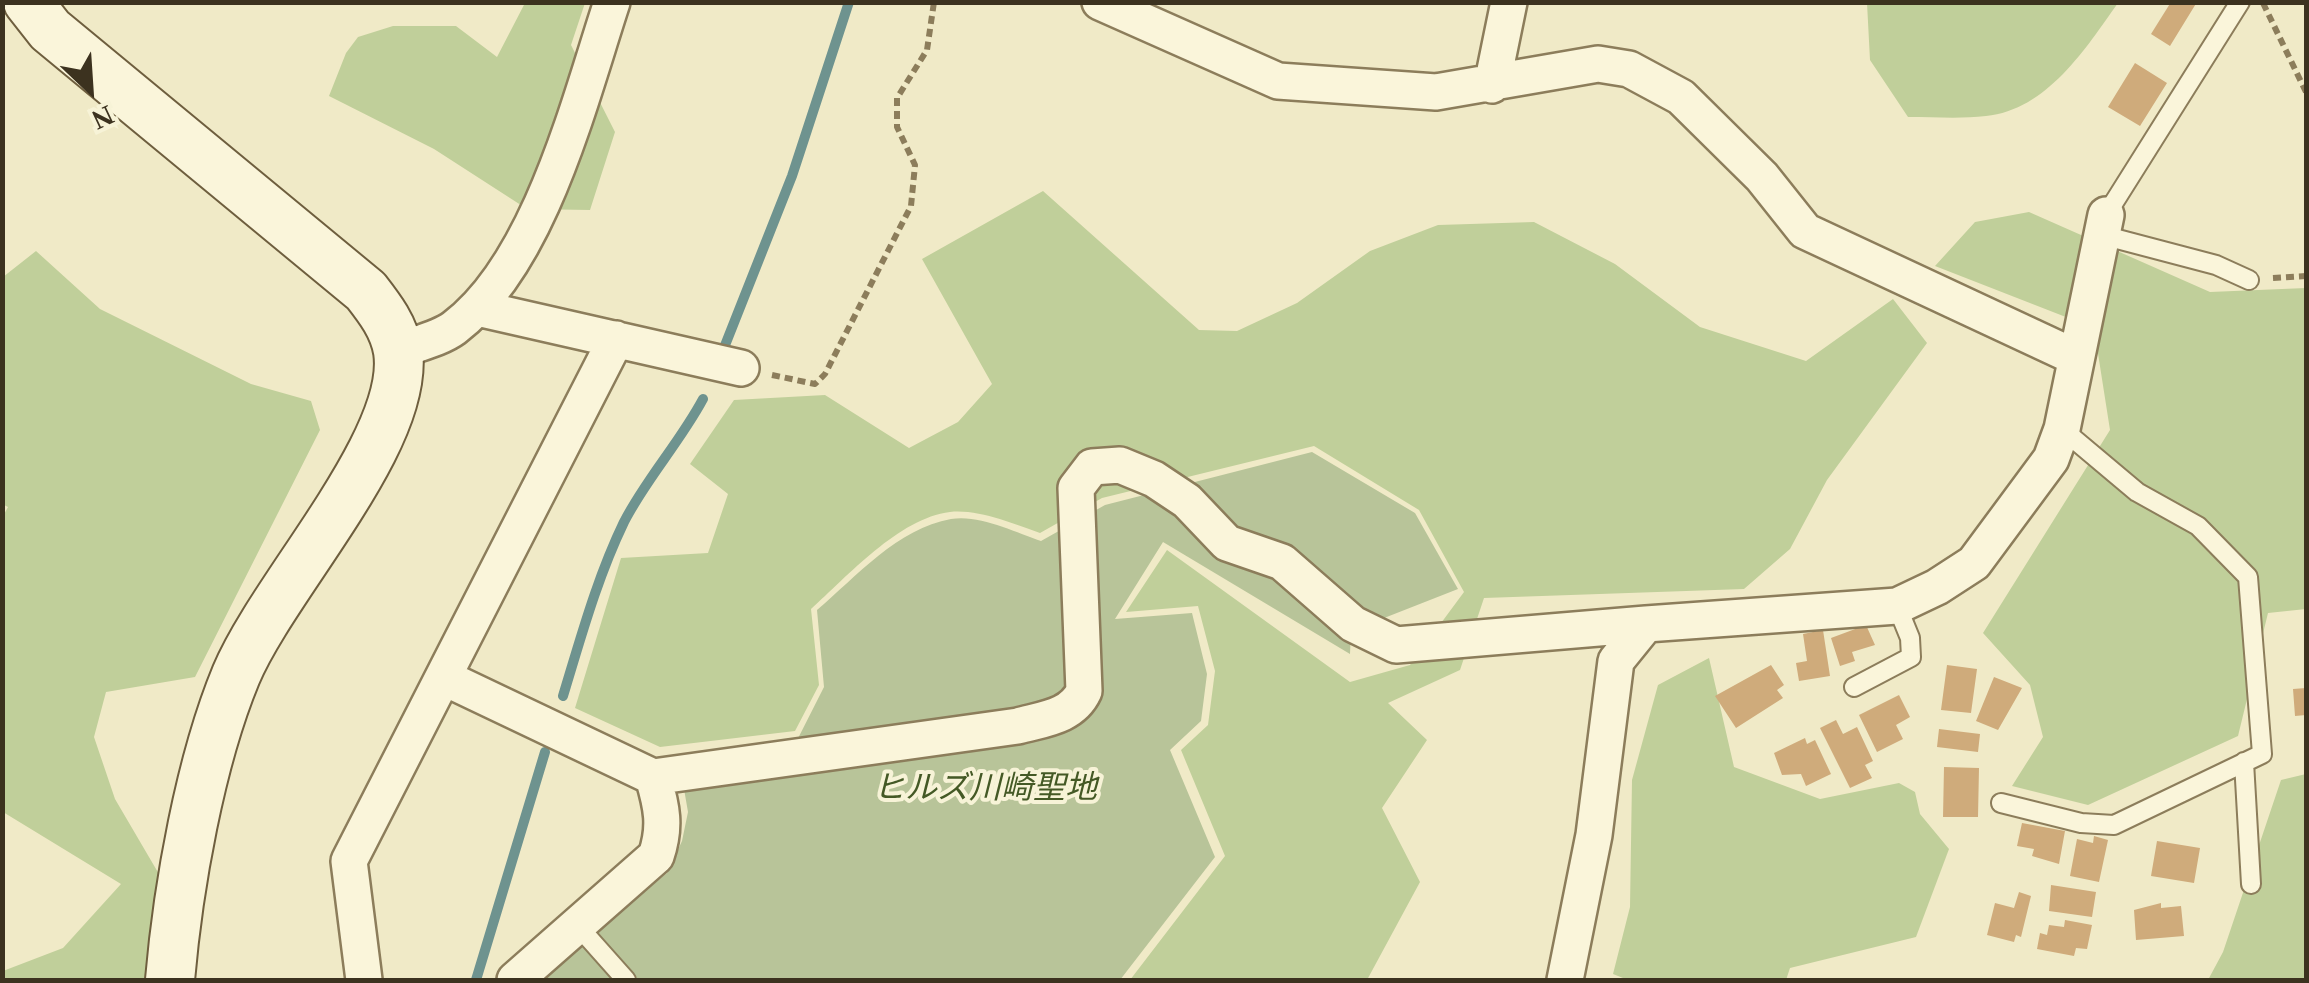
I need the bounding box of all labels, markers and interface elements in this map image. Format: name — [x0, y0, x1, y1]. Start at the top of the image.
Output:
north arrow — [40, 40, 140, 140]
text: N — [87, 99, 119, 136]
park label: ヒルズ川崎聖地 — [873, 771, 1097, 809]

